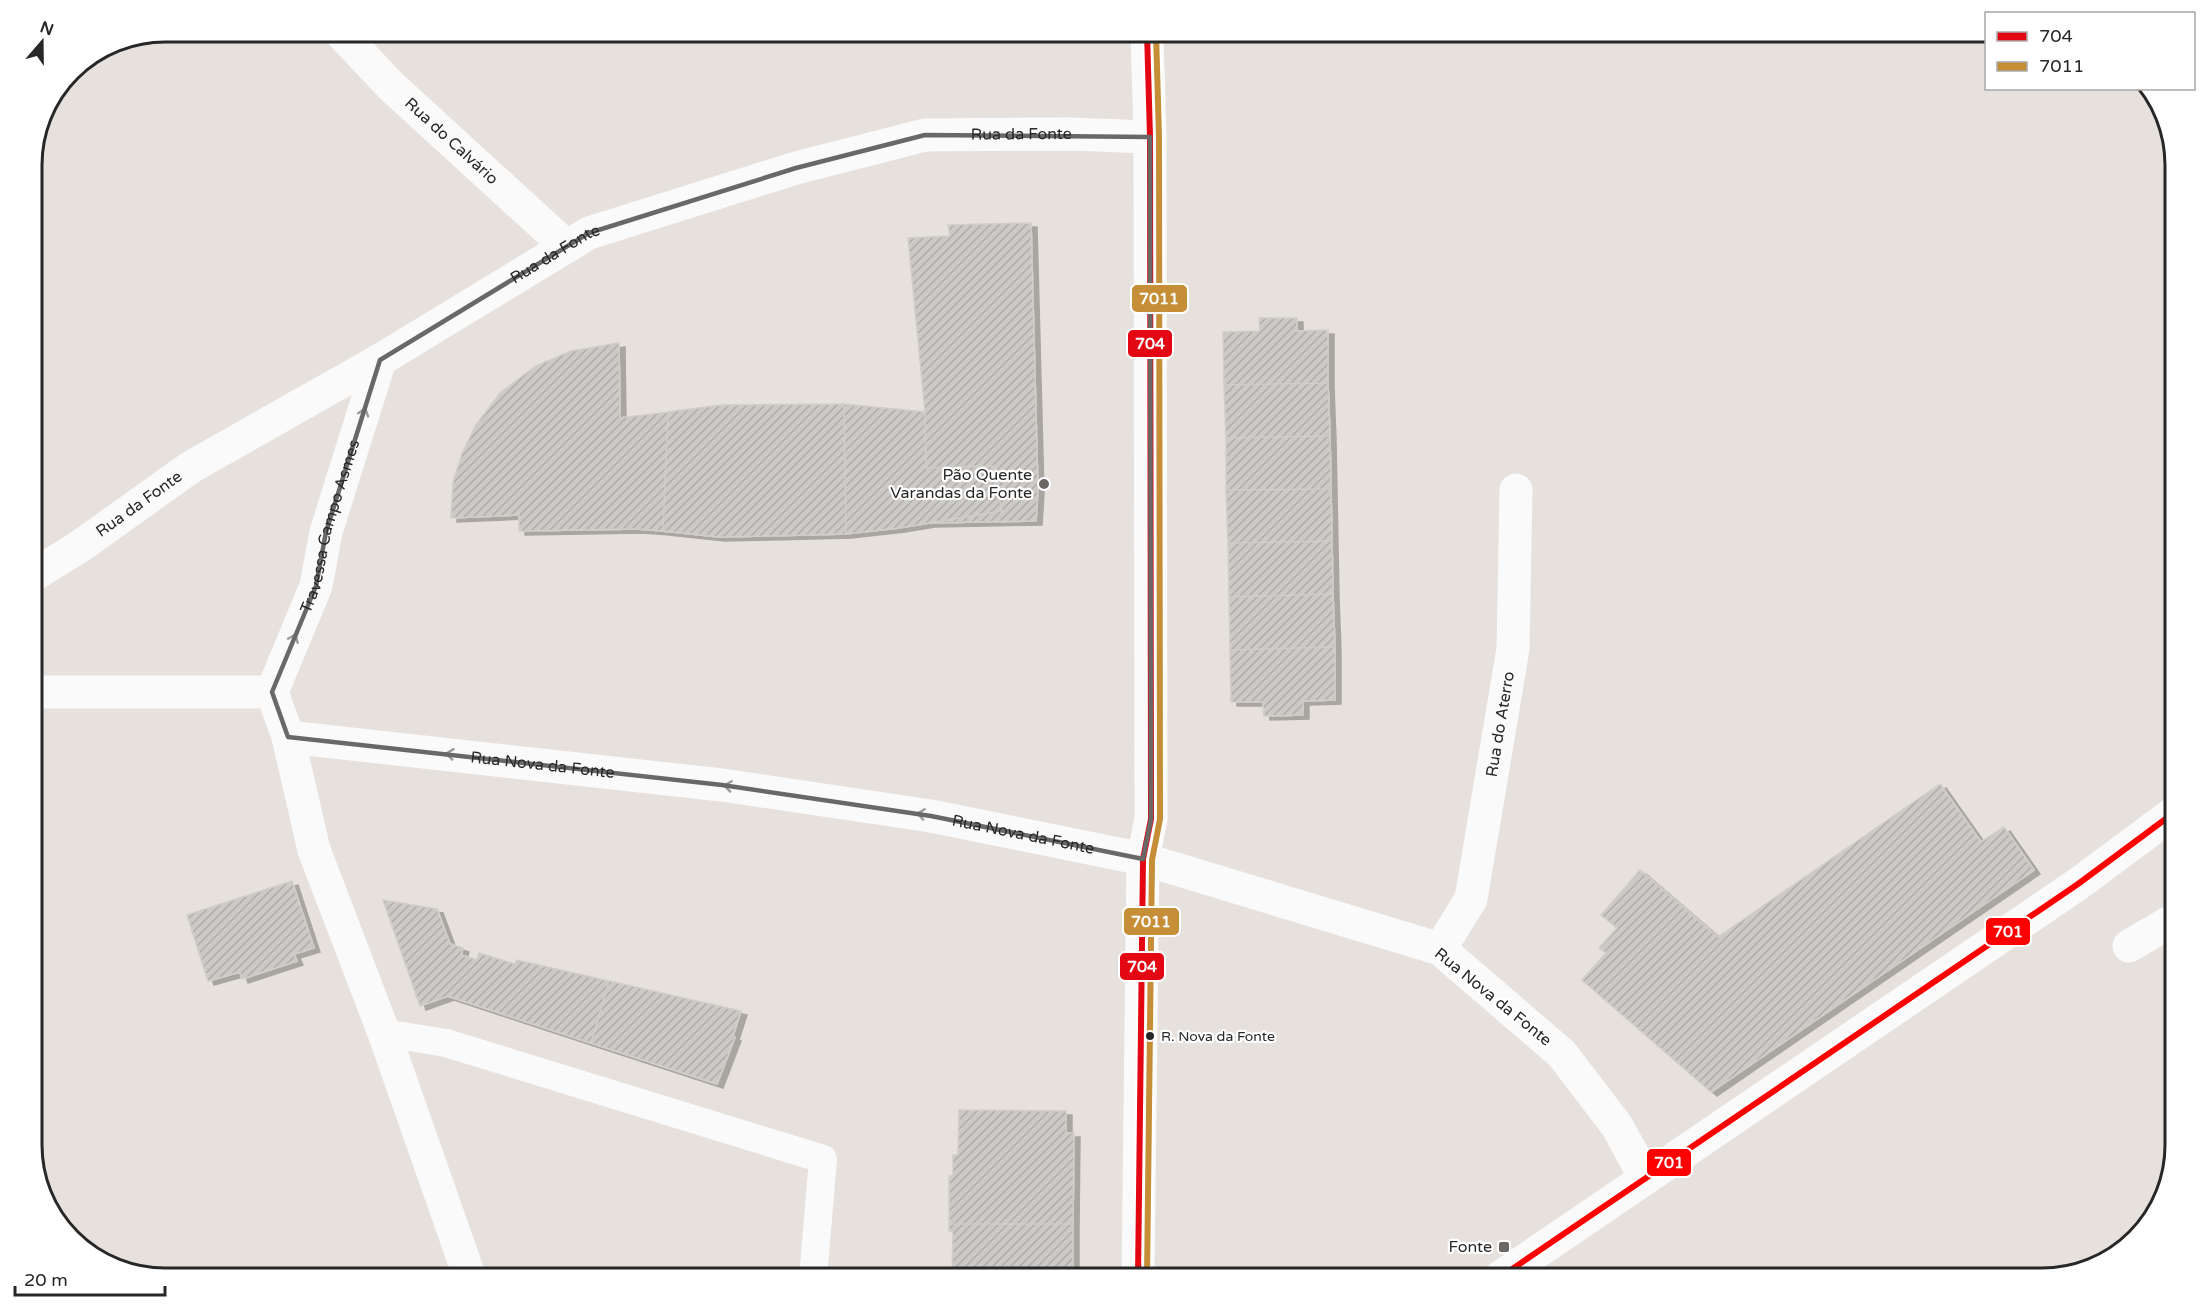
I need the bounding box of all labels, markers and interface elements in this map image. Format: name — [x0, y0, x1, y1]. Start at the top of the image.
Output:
north arrow — [12, 12, 72, 72]
legend — [1985, 12, 2195, 90]
text: N — [37, 17, 56, 40]
text: 704 — [2039, 25, 2073, 47]
text: 7011 — [2039, 55, 2084, 77]
street label: Rua do Calvário — [400, 93, 502, 189]
street label: Rua da Fonte — [971, 124, 1072, 145]
street label: Rua da Fonte — [507, 220, 602, 288]
line badge: 7011 — [1131, 284, 1188, 313]
text: 7011 — [1139, 289, 1179, 309]
line badge: 704 — [1127, 329, 1173, 358]
text: 704 — [1135, 334, 1165, 354]
one-way arrow — [356, 407, 369, 417]
street label: Travessa Campo Asmes — [296, 437, 364, 616]
place label: Pão Quente Varandas da Fonte — [890, 465, 1032, 503]
street label: Rua da Fonte — [92, 467, 186, 542]
marker: Pão Quente Varandas da Fonte — [1037, 477, 1051, 491]
one-way arrow — [287, 633, 299, 644]
street label: Rua do Aterro — [1482, 670, 1519, 779]
street label: Rua Nova da Fonte — [469, 747, 616, 783]
one-way arrow — [446, 748, 455, 761]
one-way arrow — [723, 781, 732, 793]
one-way arrow — [916, 809, 925, 821]
street label: Rua Nova da Fonte — [950, 810, 1096, 859]
line badge: 7011 — [1123, 907, 1180, 936]
text: 7011 — [1131, 912, 1171, 932]
line badge: 701 — [1985, 917, 2031, 946]
text: 701 — [1993, 922, 2023, 942]
street label: Rua Nova da Fonte — [1430, 944, 1556, 1050]
line badge: 704 — [1119, 952, 1165, 981]
text: 704 — [1127, 957, 1157, 977]
place label: R. Nova da Fonte — [1161, 1028, 1275, 1045]
marker: R. Nova da Fonte — [1144, 1030, 1156, 1042]
line badge: 701 — [1646, 1148, 1692, 1177]
text: 701 — [1654, 1153, 1684, 1173]
place label: Fonte — [1449, 1237, 1492, 1257]
marker: Fonte — [1497, 1240, 1511, 1254]
scale bar — [15, 1259, 165, 1297]
text: 20 m — [24, 1269, 68, 1291]

